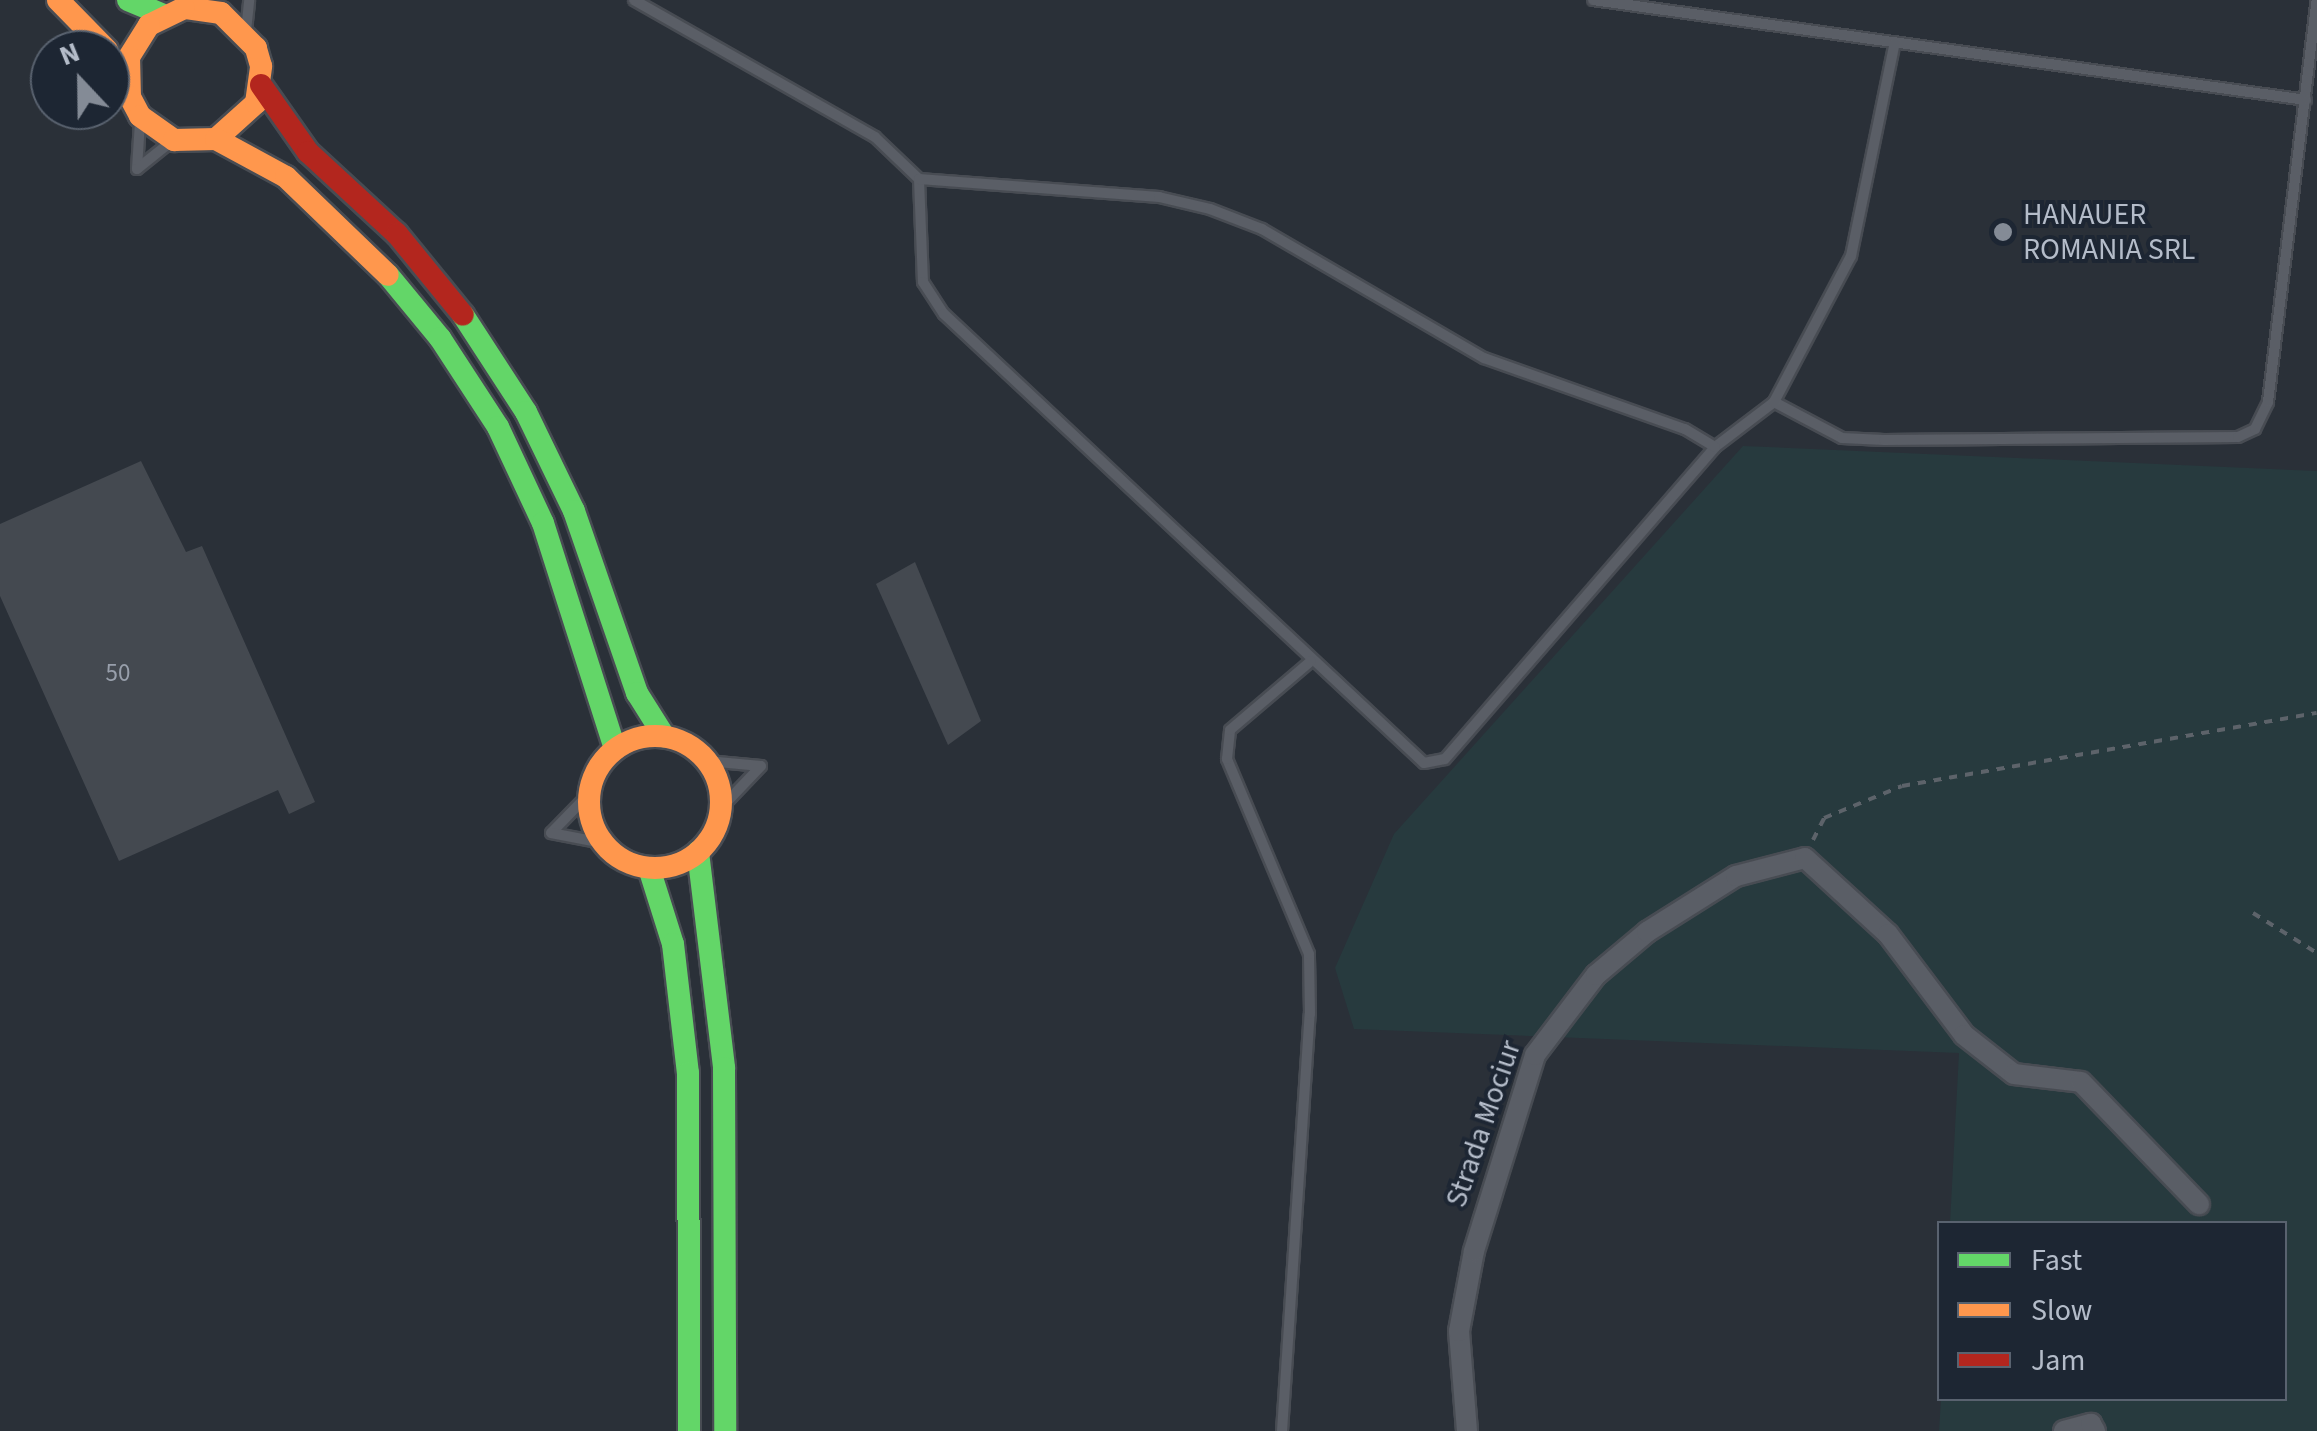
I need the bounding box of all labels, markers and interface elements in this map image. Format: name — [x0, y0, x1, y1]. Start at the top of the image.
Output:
north arrow — [30, 30, 130, 130]
text: N — [53, 32, 86, 76]
place label: HANAUER ROMANIA SRL — [2023, 197, 2195, 268]
marker: HANAUER ROMANIA SRL — [1992, 221, 2014, 243]
house number: 50 — [106, 658, 130, 688]
street label: Strada Mociur — [1439, 1036, 1529, 1212]
legend — [1937, 1221, 2287, 1401]
text: Fast — [2031, 1239, 2082, 1282]
text: Slow — [2031, 1289, 2092, 1332]
text: Jam — [2031, 1339, 2085, 1382]

